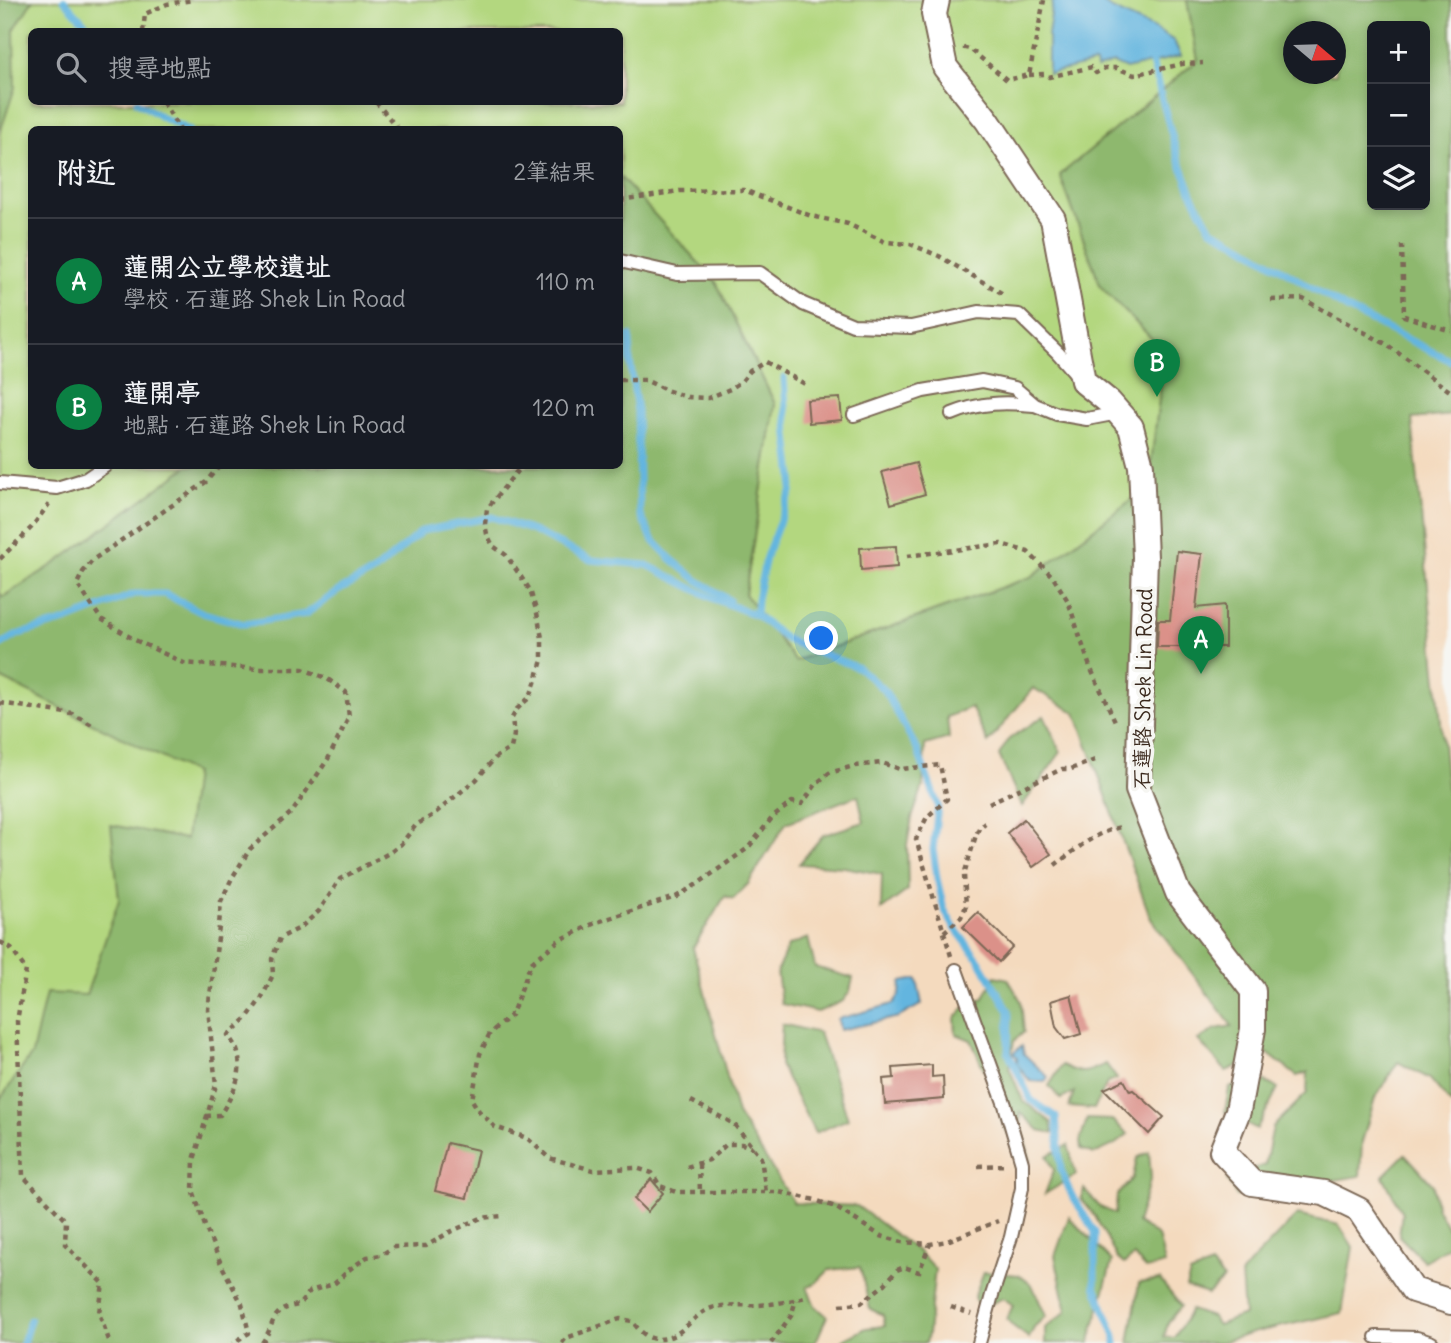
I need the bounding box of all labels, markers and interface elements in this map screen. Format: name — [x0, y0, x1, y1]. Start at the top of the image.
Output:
north arrow — [1283, 21, 1346, 84]
map controls — [1367, 21, 1430, 210]
button: + — [1367, 21, 1430, 84]
search box — [28, 28, 623, 105]
icon: search — [52, 48, 90, 86]
text: 搜尋地點 — [108, 51, 212, 84]
button: − — [1367, 84, 1430, 147]
button: layers — [1367, 147, 1430, 210]
text: 附近 — [56, 153, 116, 191]
text: 2筆結果 — [513, 157, 595, 186]
text: 蓮開公立學校遺址 — [123, 250, 331, 283]
text: A — [72, 267, 86, 296]
text: 110 m — [536, 267, 595, 296]
text: 學校 · 石蓮路 Shek Lin Road — [123, 284, 406, 313]
pin: B — [1134, 339, 1180, 397]
text: 蓮開亭 — [123, 376, 201, 409]
text: B — [71, 393, 87, 422]
text: 120 m — [532, 393, 595, 422]
text: 地點 · 石蓮路 Shek Lin Road — [123, 410, 406, 439]
street label: 石蓮路 Shek Lin Road — [1128, 588, 1158, 790]
pin: A — [1178, 616, 1224, 674]
your location — [804, 621, 838, 655]

